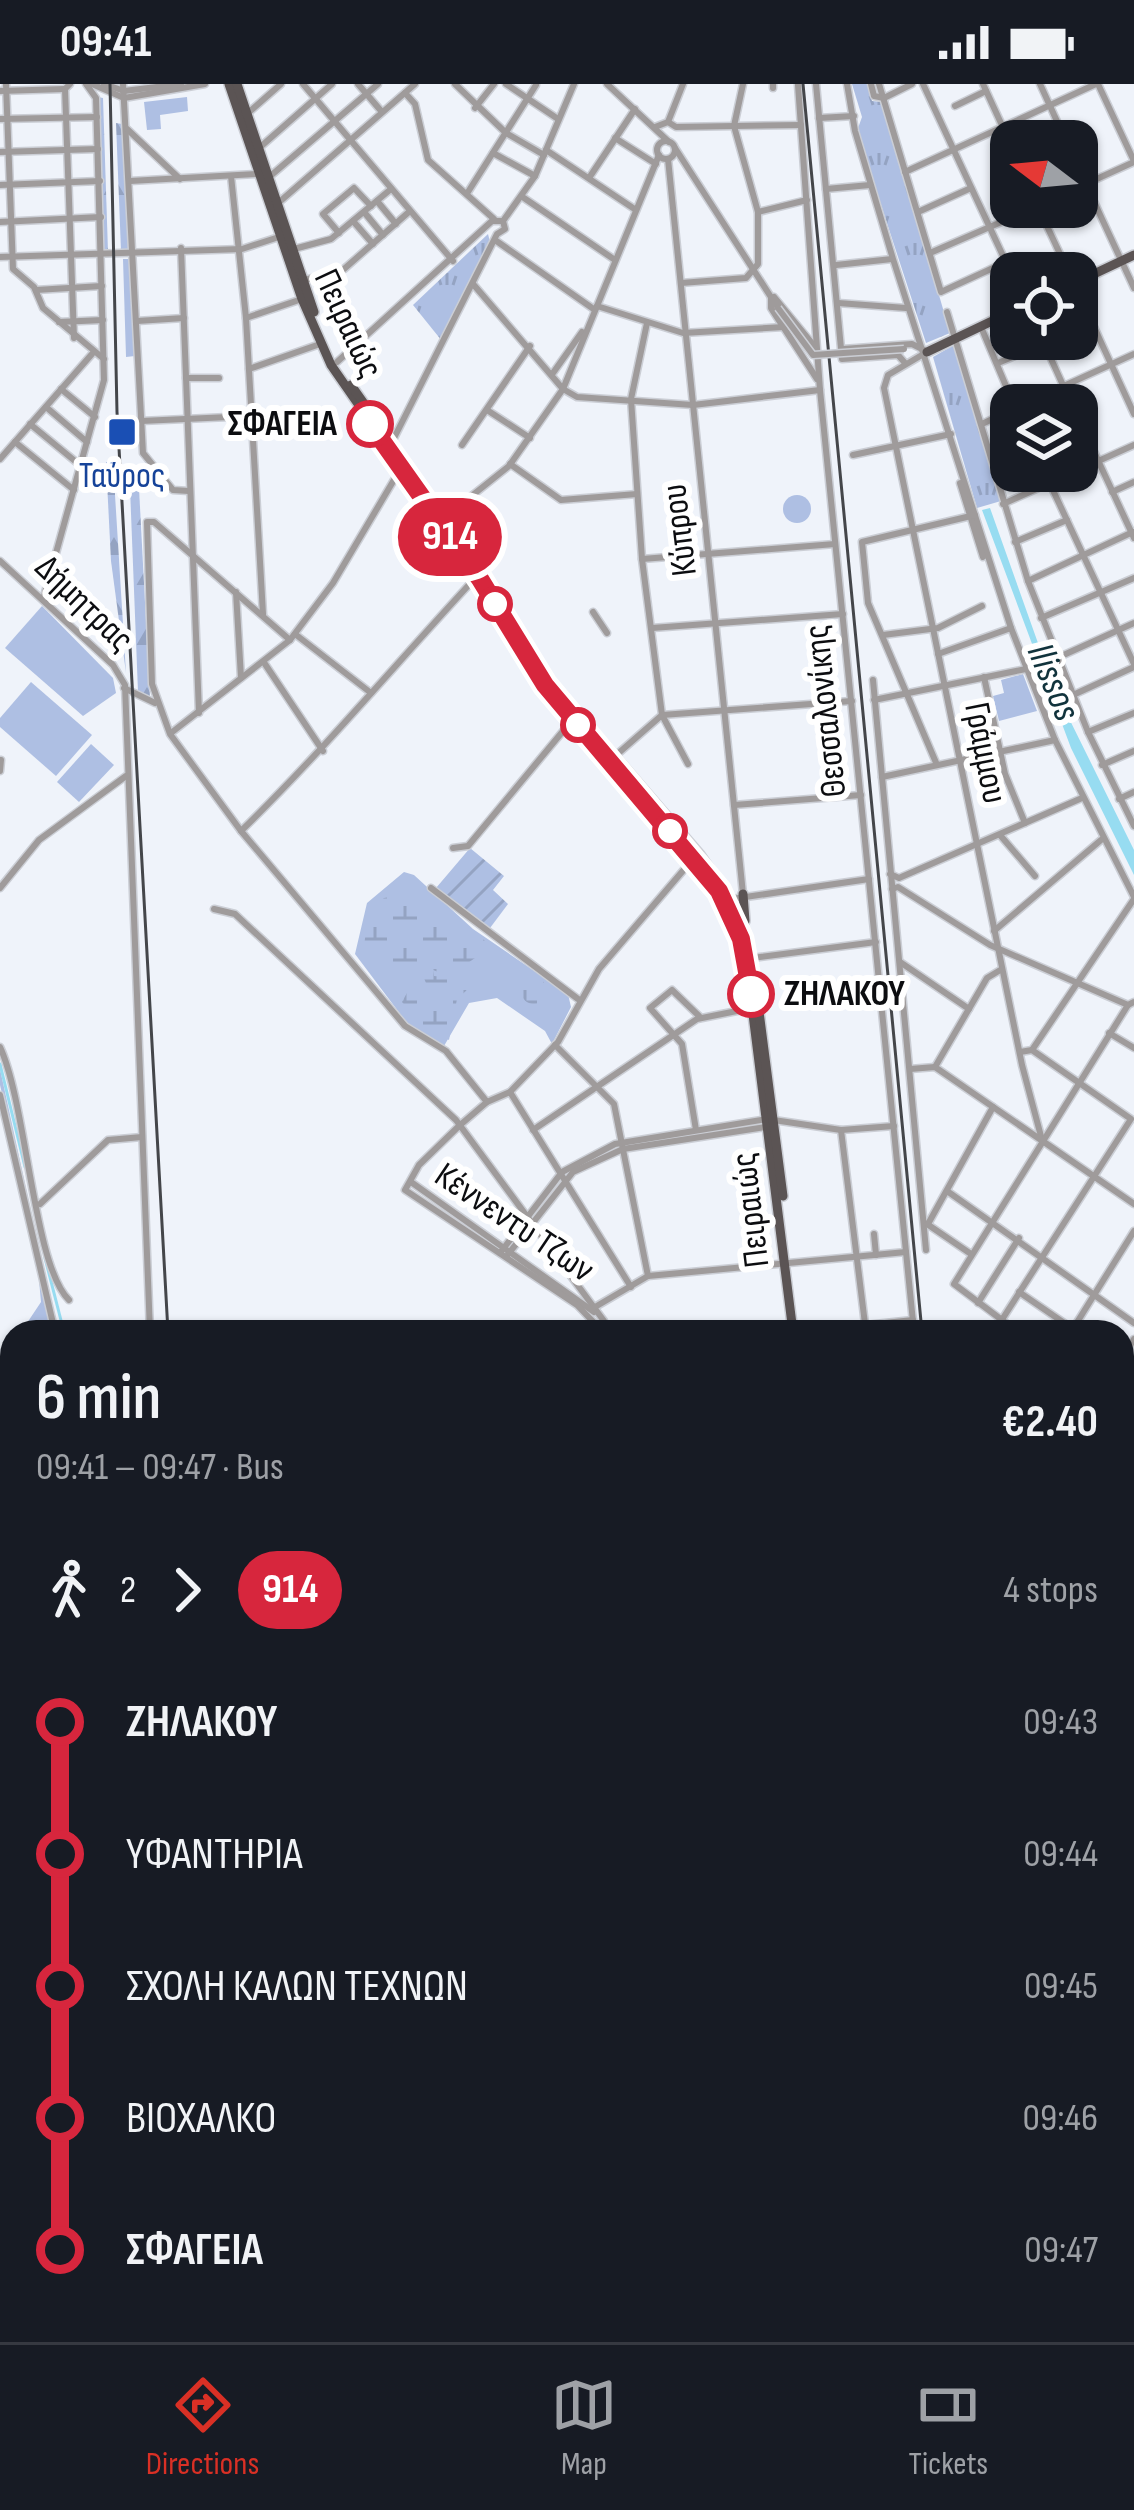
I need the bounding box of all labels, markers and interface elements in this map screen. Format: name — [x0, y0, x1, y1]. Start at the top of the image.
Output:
text: 09:41 — [60, 15, 151, 70]
north arrow — [990, 120, 1098, 228]
map controls — [990, 120, 1098, 492]
button: locate — [990, 252, 1098, 360]
street label: Πειραιώς — [304, 263, 392, 385]
button: layers — [990, 384, 1098, 492]
marker: ΣΦΑΓΕΙΑ — [348, 402, 392, 446]
place label: ΣΦΑΓΕΙΑ — [228, 403, 338, 446]
marker: Ταύρος — [106, 416, 138, 448]
place label: Ταύρος — [79, 455, 165, 498]
street label: Κύπρου — [653, 481, 707, 579]
line badge: 914 — [381, 498, 519, 576]
text: 914 — [422, 511, 478, 562]
street label: Δήμητρας — [26, 547, 142, 661]
unlabelled marker — [479, 588, 511, 620]
street label: Θεσσαλονίκης — [796, 623, 856, 799]
water label: Ilissos — [1016, 636, 1090, 728]
street label: Γράμμου — [954, 699, 1016, 807]
unlabelled marker — [562, 709, 594, 741]
unlabelled marker — [654, 815, 686, 847]
marker: ΖΗΛΑΚΟΥ — [729, 972, 773, 1016]
place label: ΖΗΛΑΚΟΥ — [784, 973, 905, 1016]
street label: Πειραιώς — [723, 1150, 779, 1270]
street label: Κέννεντυ Τζων — [426, 1154, 602, 1292]
text: 6 min — [36, 1359, 162, 1438]
text: €2.40 — [1002, 1395, 1098, 1450]
text: 09:41 – 09:47 · Bus — [36, 1444, 284, 1491]
icon: walk — [36, 1557, 102, 1623]
icon: forward — [154, 1557, 220, 1623]
text: 914 — [262, 1564, 318, 1615]
text: 2 — [120, 1567, 136, 1614]
text: 4 stops — [1004, 1567, 1098, 1614]
text: ΖΗΛΑΚΟΥ — [126, 1695, 277, 1750]
text: 09:43 — [1023, 1699, 1098, 1746]
text: ΥΦΑΝΤΗΡΙΑ — [126, 1827, 302, 1882]
text: 09:44 — [1023, 1831, 1098, 1878]
text: ΣΧΟΛΗ ΚΑΛΩΝ ΤΕΧΝΩΝ — [126, 1959, 468, 2014]
text: 09:45 — [1024, 1963, 1098, 2010]
text: ΒΙΟΧΑΛΚΟ — [126, 2091, 276, 2146]
text: 09:46 — [1023, 2095, 1098, 2142]
text: ΣΦΑΓΕΙΑ — [126, 2223, 263, 2278]
text: 09:47 — [1024, 2227, 1098, 2274]
tab: Directions — [146, 2372, 259, 2484]
tab: Map — [551, 2372, 617, 2484]
tab: Tickets — [908, 2372, 988, 2484]

